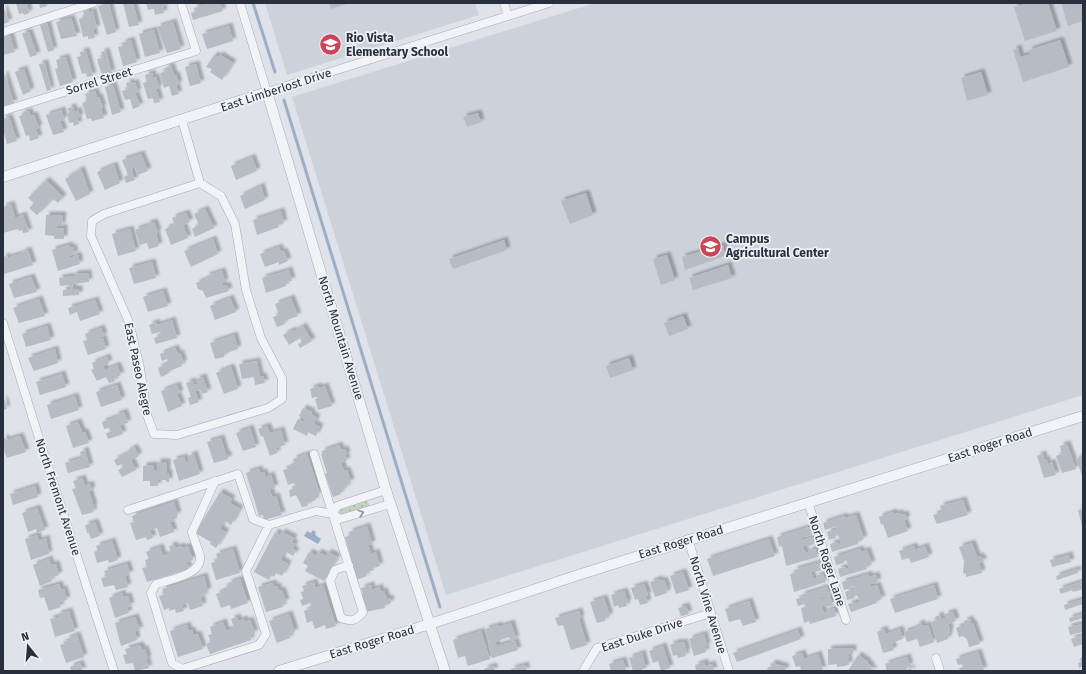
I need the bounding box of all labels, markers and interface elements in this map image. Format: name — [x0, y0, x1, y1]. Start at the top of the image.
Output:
place label: Rio Vista Elementary School — [346, 31, 449, 59]
school or university icon: Rio Vista Elementary School — [317, 32, 343, 58]
street label: Sorrel Street — [64, 64, 134, 98]
street label: East Limberlost Drive — [219, 66, 333, 114]
place label: Campus Agricultural Center — [725, 232, 829, 260]
school or university icon: Campus Agricultural Center — [698, 233, 724, 259]
street label: North Mountain Avenue — [315, 274, 367, 402]
street label: East Paseo Alegre — [121, 321, 155, 417]
street label: East Roger Road — [946, 425, 1034, 465]
street label: North Fremont Avenue — [32, 437, 84, 557]
one-way arrow — [357, 509, 364, 518]
street label: North Roger Lane — [806, 514, 848, 608]
street label: East Roger Road — [637, 522, 725, 562]
street label: North Vine Avenue — [687, 555, 729, 655]
street label: East Duke Drive — [600, 615, 684, 655]
street label: East Roger Road — [328, 622, 416, 662]
north arrow — [8, 626, 48, 666]
text: N — [20, 630, 31, 644]

